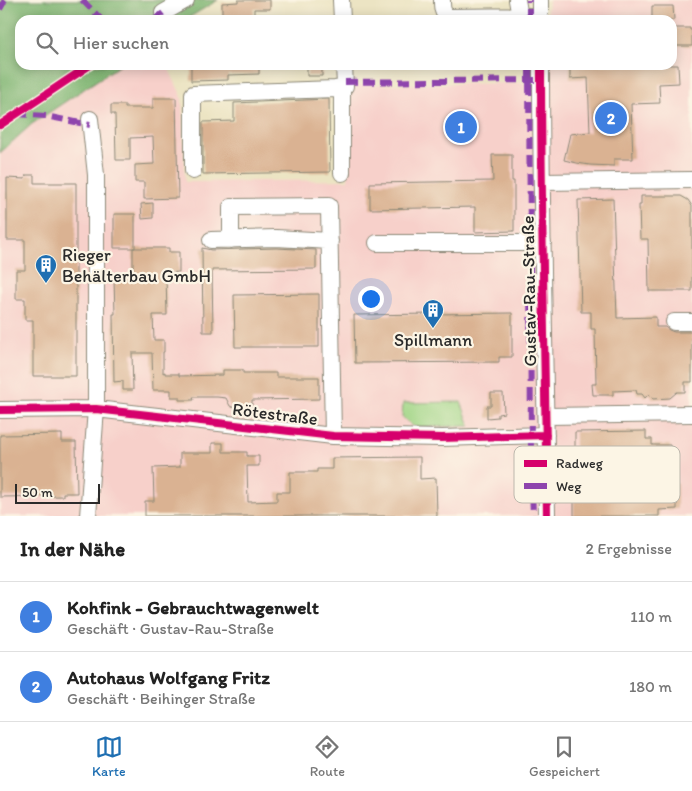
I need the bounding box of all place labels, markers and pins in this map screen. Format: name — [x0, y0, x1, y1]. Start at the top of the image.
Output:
pin: 2 — [595, 99, 627, 137]
pin: 1 — [445, 108, 477, 146]
place label: Rieger Behälterbau GmbH — [62, 244, 211, 287]
building icon: Rieger Behälterbau GmbH — [34, 253, 58, 284]
building icon: Spillmann — [421, 298, 445, 329]
place label: Spillmann — [394, 329, 472, 351]

